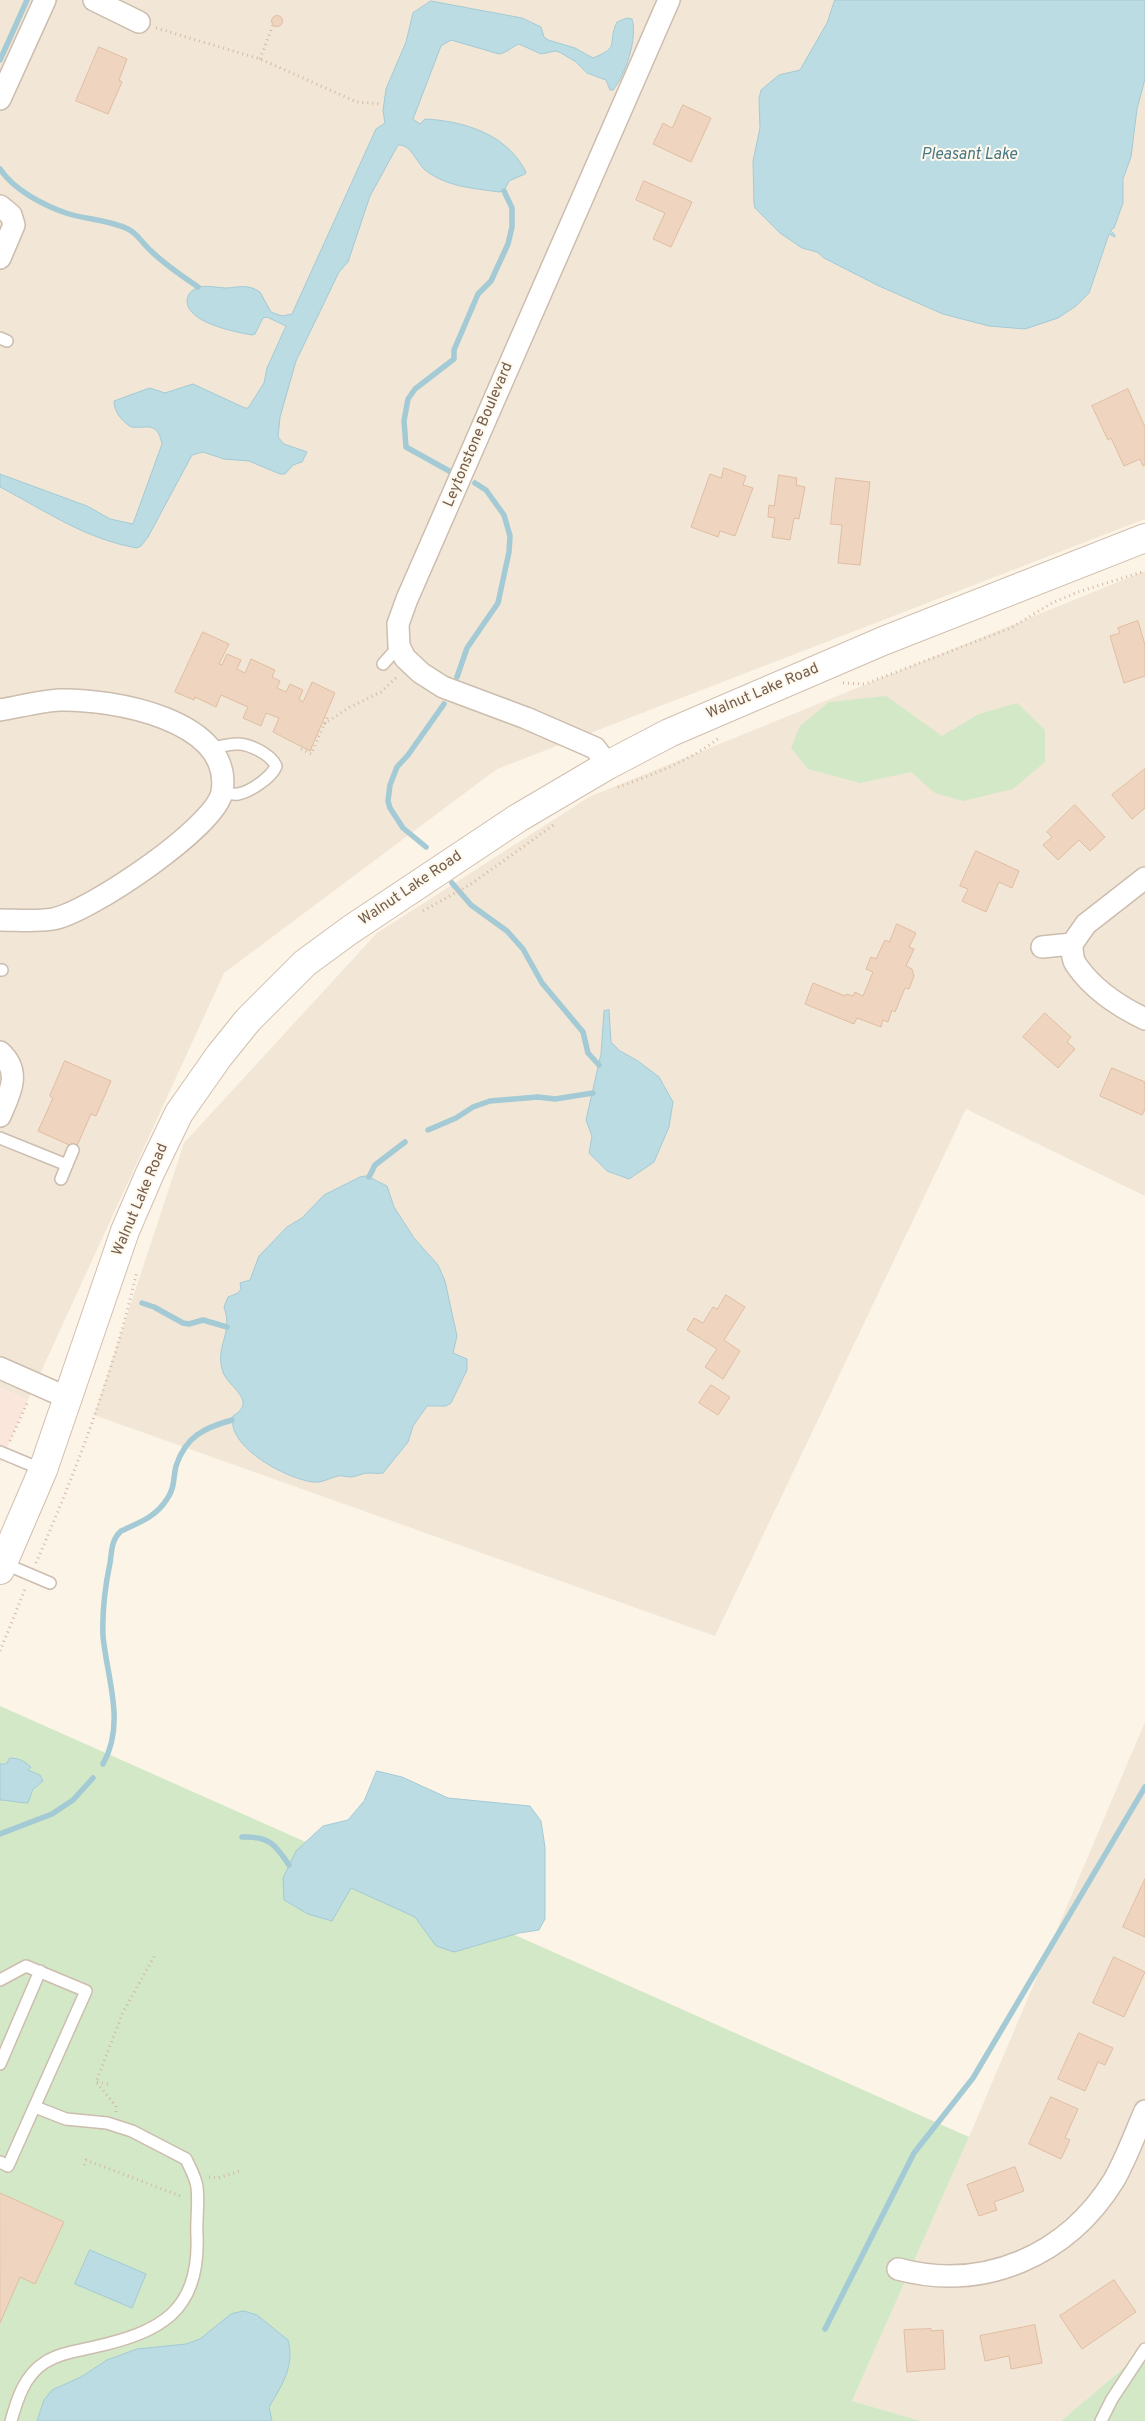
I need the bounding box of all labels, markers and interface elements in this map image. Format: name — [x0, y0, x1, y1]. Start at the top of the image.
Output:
water label: Pleasant Lake — [921, 146, 1017, 166]
street label: Leytonstone Boulevard — [440, 360, 518, 510]
street label: Walnut Lake Road — [704, 660, 822, 724]
street label: Walnut Lake Road — [356, 848, 466, 930]
street label: Walnut Lake Road — [109, 1141, 173, 1259]

